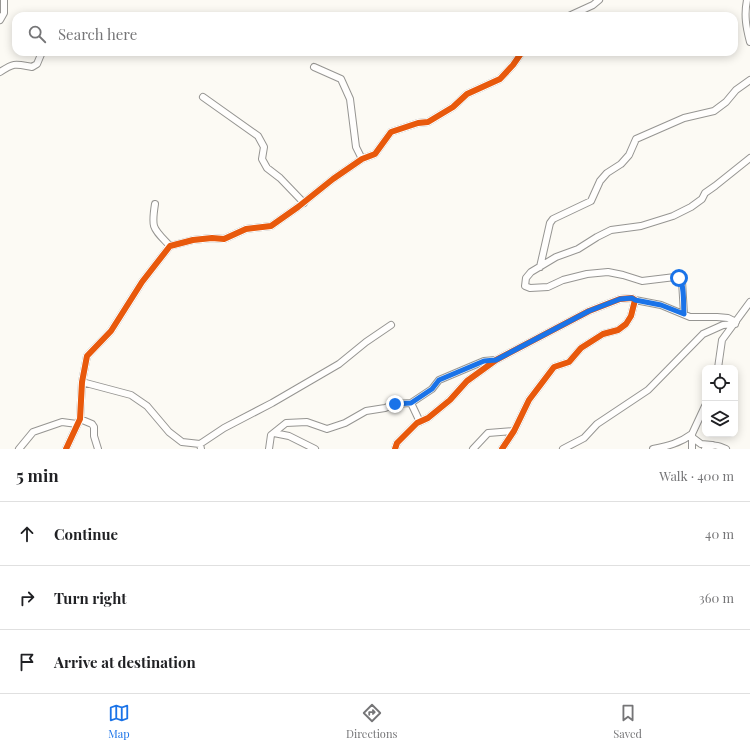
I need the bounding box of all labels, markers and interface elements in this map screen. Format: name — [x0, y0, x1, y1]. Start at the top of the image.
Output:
search box — [12, 12, 738, 56]
icon: search — [26, 23, 48, 45]
text: Search here — [58, 24, 137, 44]
route start — [670, 269, 688, 287]
map controls — [702, 365, 738, 437]
button: locate — [702, 365, 738, 401]
route end — [386, 395, 404, 413]
button: layers — [702, 401, 738, 437]
text: 5 min — [16, 464, 59, 486]
text: Walk · 400 m — [659, 467, 734, 484]
icon: ahead — [16, 523, 38, 545]
text: Continue — [54, 524, 118, 544]
text: 40 m — [705, 525, 734, 542]
icon: right — [16, 587, 38, 609]
text: Turn right — [54, 588, 127, 608]
text: 360 m — [699, 589, 734, 606]
icon: arrive — [16, 651, 38, 673]
text: Arrive at destination — [54, 652, 196, 672]
tab: Map — [108, 702, 130, 741]
tab: Directions — [346, 702, 397, 741]
tab: Saved — [613, 702, 642, 741]

